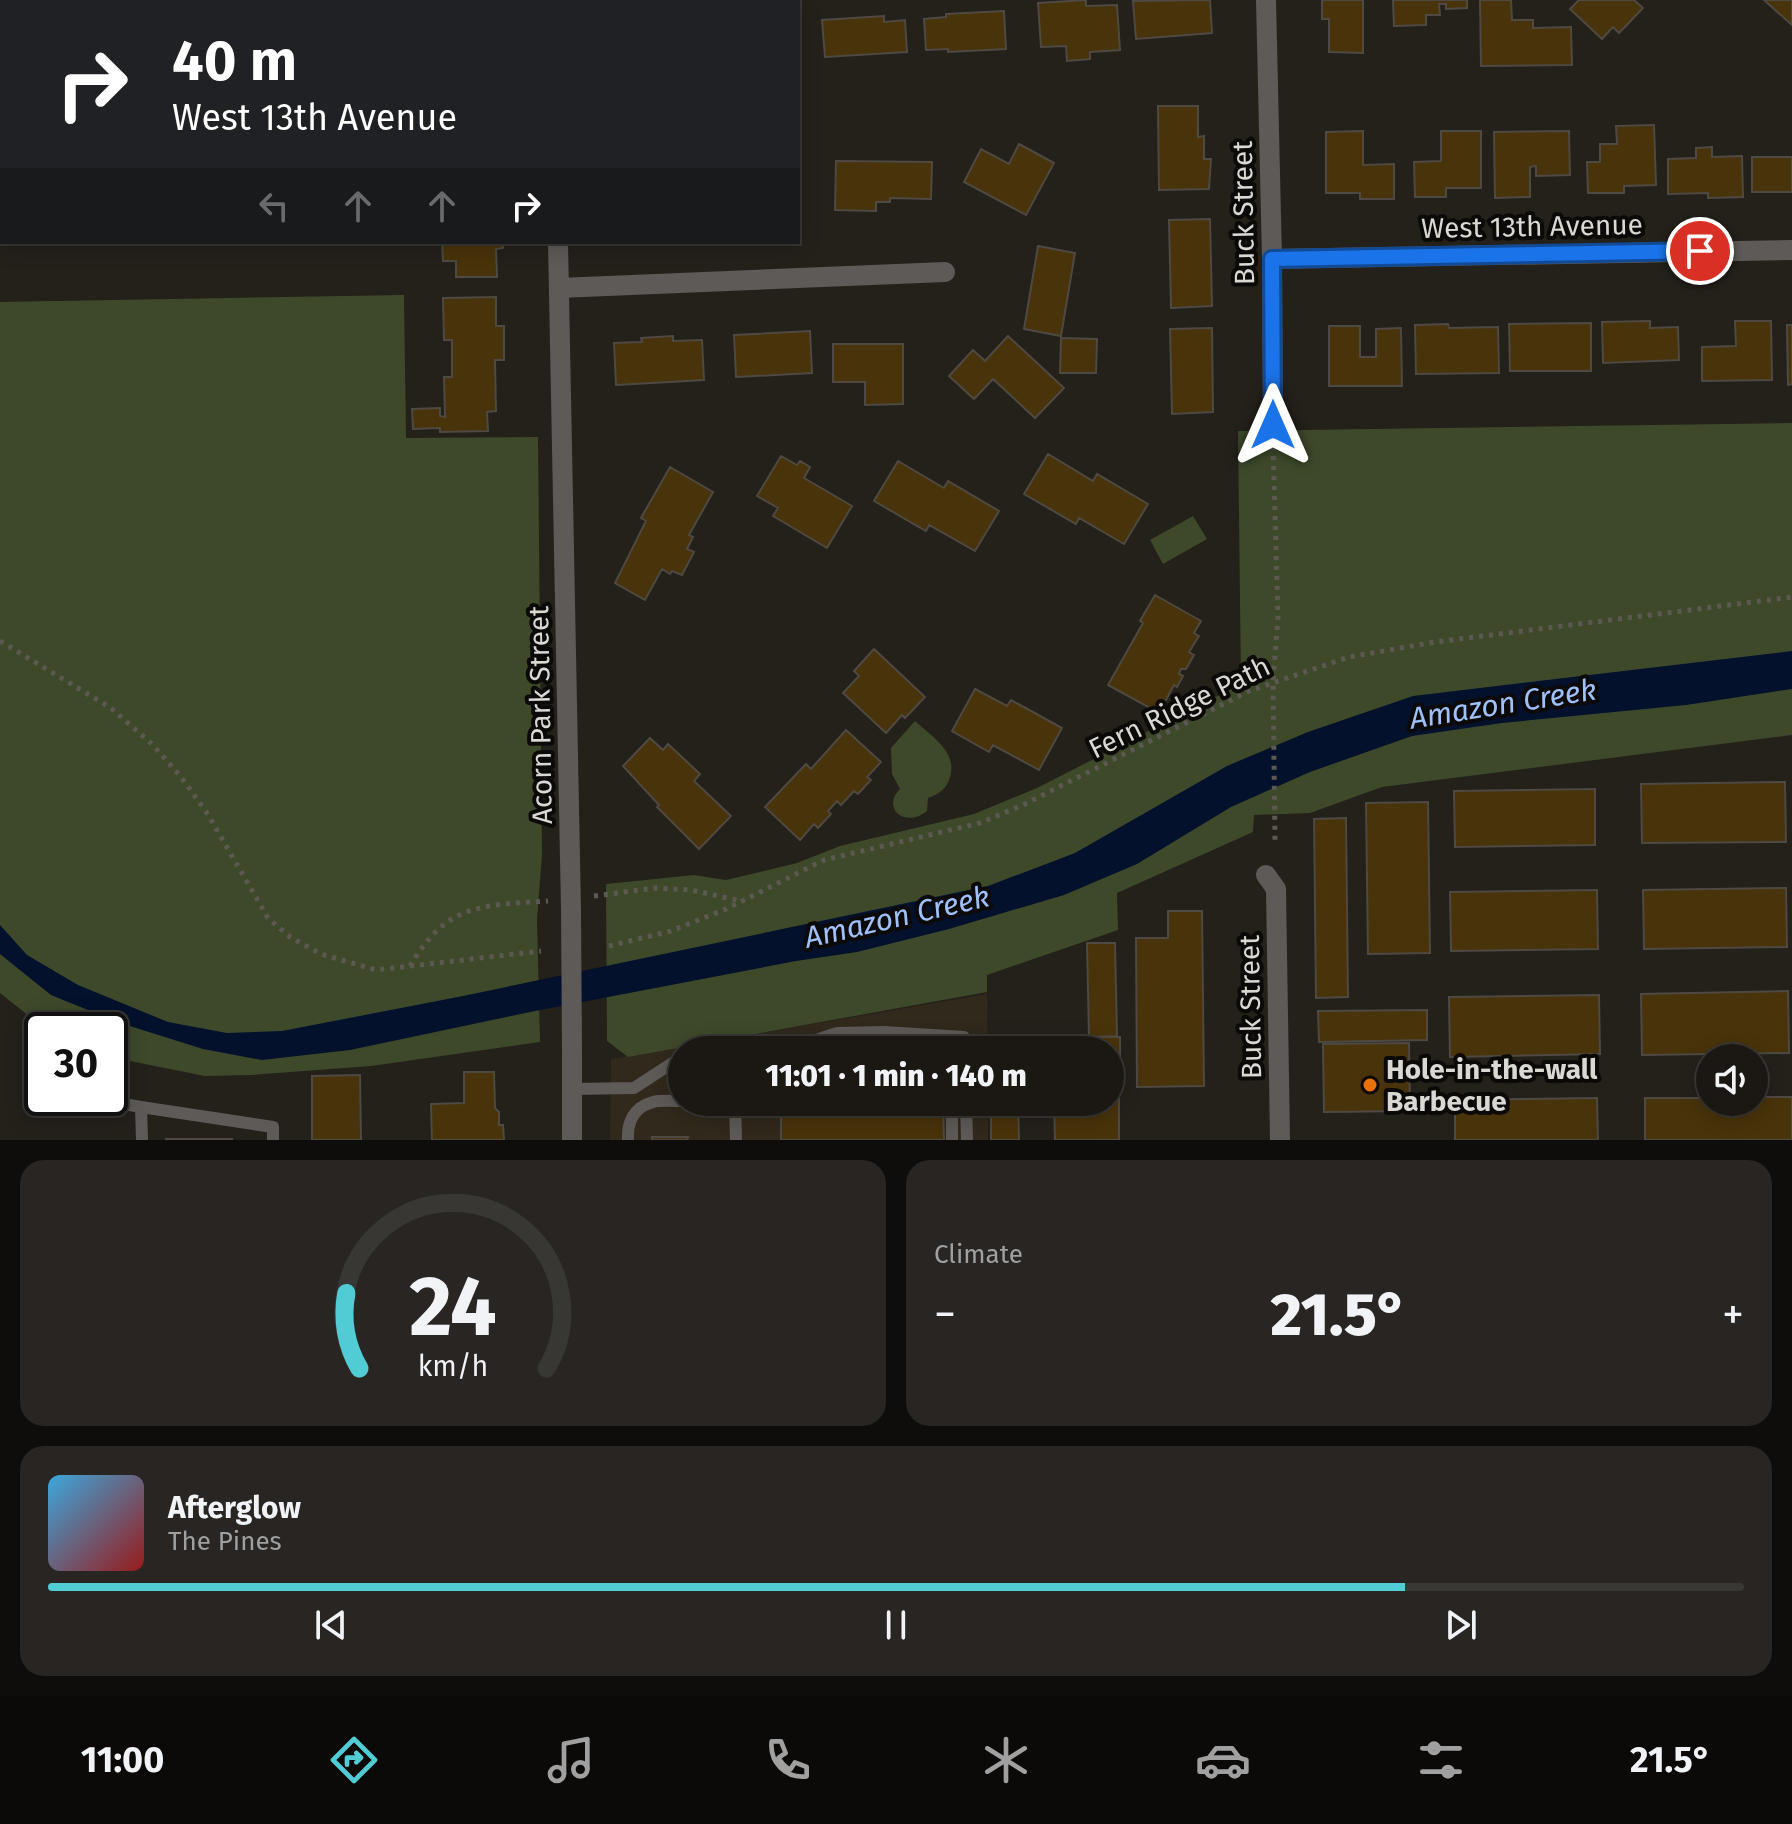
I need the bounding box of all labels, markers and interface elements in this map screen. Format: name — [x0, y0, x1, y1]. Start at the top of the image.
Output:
text: 40 m — [172, 28, 297, 95]
icon: right — [40, 32, 144, 136]
text: West 13th Avenue — [172, 96, 457, 140]
street label: Buck Street — [1226, 140, 1261, 285]
icon: left — [252, 184, 296, 228]
icon: ahead — [336, 184, 380, 228]
icon: ahead — [420, 184, 464, 228]
icon: right — [504, 184, 548, 228]
street label: West 13th Avenue — [1421, 208, 1643, 245]
pin — [1666, 217, 1734, 285]
icon: arrive — [1678, 229, 1722, 273]
position arrow — [1231, 383, 1315, 467]
street label: Acorn Park Street — [522, 605, 559, 824]
street label: Fern Ridge Path — [1083, 649, 1275, 766]
water label: Amazon Creek — [1406, 671, 1599, 737]
water label: Amazon Creek — [800, 878, 993, 956]
street label: Buck Street — [1233, 934, 1268, 1079]
speed limit sign: 30 — [24, 1012, 128, 1116]
map controls — [1696, 1044, 1768, 1116]
button: sound — [1696, 1044, 1768, 1116]
place label: Hole-in-the-wall Barbecue — [1386, 1053, 1598, 1118]
text: 11:01 · 1 min · 140 m — [765, 1058, 1027, 1094]
marker: Hole-in-the-wall Barbecue — [1361, 1076, 1379, 1094]
text: Climate — [934, 1239, 1023, 1270]
text: 24 — [409, 1257, 497, 1357]
text: 21.5° — [1271, 1279, 1407, 1351]
text: − — [934, 1288, 956, 1341]
text: + — [1722, 1288, 1744, 1341]
text: km/h — [418, 1349, 488, 1384]
text: Afterglow — [168, 1490, 301, 1526]
text: The Pines — [168, 1526, 282, 1557]
icon: previous — [309, 1603, 353, 1647]
icon: pause — [874, 1603, 918, 1647]
icon: next — [1439, 1603, 1483, 1647]
icon: directions — [326, 1732, 382, 1788]
icon: music — [543, 1732, 599, 1788]
icon: phone — [760, 1732, 816, 1788]
icon: climate — [978, 1732, 1034, 1788]
icon: car — [1195, 1732, 1251, 1788]
icon: filters — [1413, 1732, 1469, 1788]
text: 11:00 — [81, 1738, 164, 1782]
text: 21.5° — [1630, 1738, 1711, 1782]

